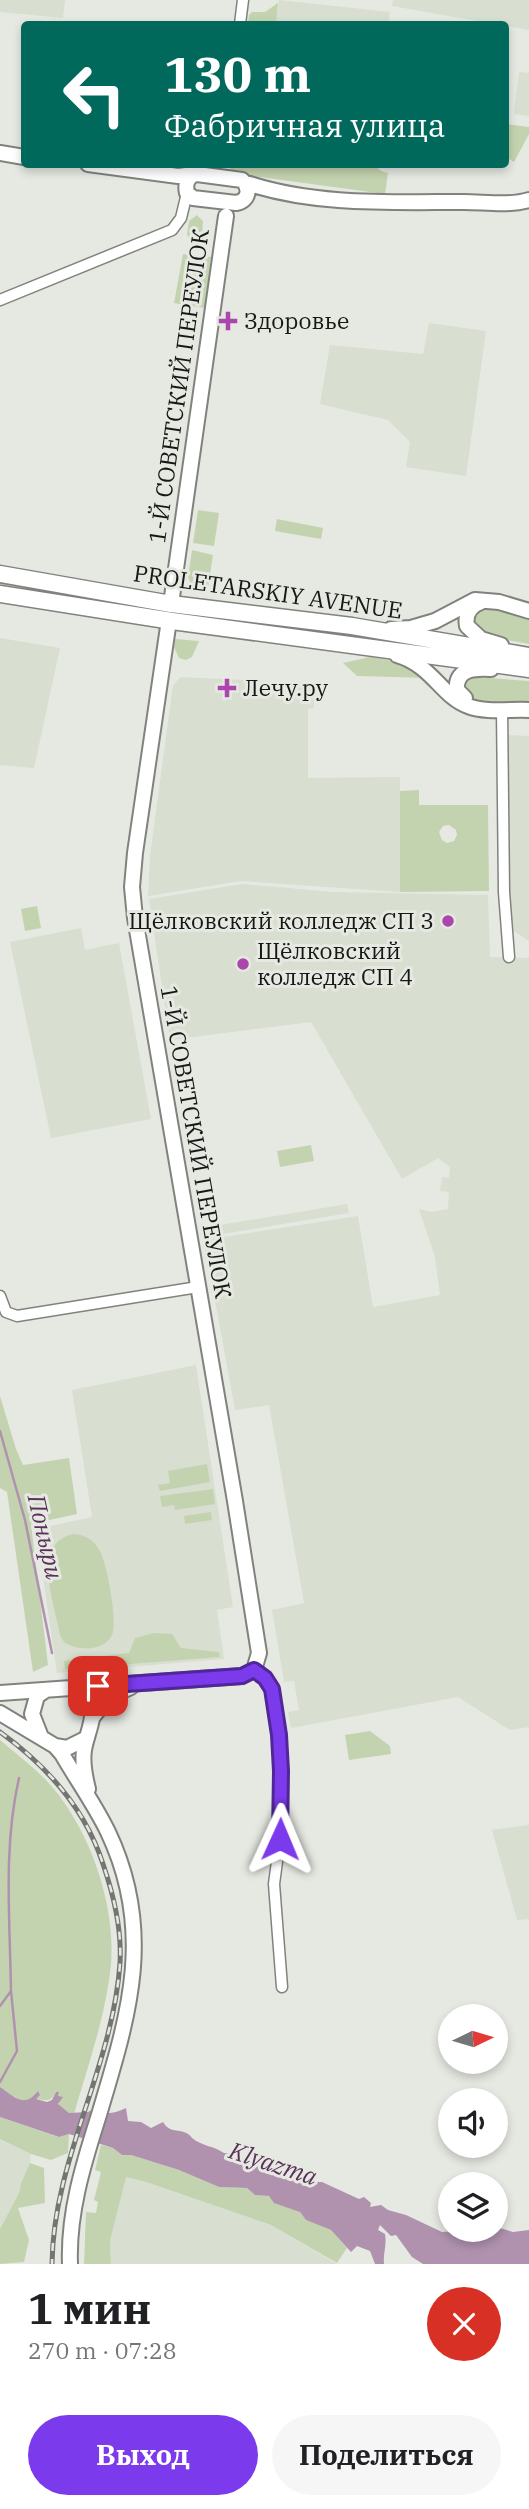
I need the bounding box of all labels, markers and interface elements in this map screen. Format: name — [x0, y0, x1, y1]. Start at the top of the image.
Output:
text: 130 m — [164, 42, 311, 105]
icon: left — [49, 49, 140, 140]
text: Фабричная улица — [164, 104, 445, 146]
street label: 1-Й СОВЕТСКИЙ ПЕРЕУЛОК — [141, 226, 215, 545]
place label: Здоровье — [244, 305, 349, 335]
marker: Здоровье — [218, 311, 238, 331]
street label: PROLETARSKIY AVENUE — [132, 557, 405, 625]
place label: Лечу.ру — [243, 672, 329, 702]
marker: Лечу.ру — [217, 678, 237, 698]
place label: Щёлковский колледж СП 3 — [129, 905, 434, 935]
marker: Щёлковский колледж СП 3 — [440, 913, 456, 929]
place label: Щёлковский колледж СП 4 — [257, 935, 413, 991]
marker: Щёлковский колледж СП 4 — [235, 956, 251, 972]
street label: 1-Й СОВЕТСКИЙ ПЕРЕУЛОК — [155, 983, 239, 1301]
water label: Поныри — [20, 1490, 71, 1583]
pin — [68, 1656, 128, 1716]
icon: arrive — [79, 1667, 117, 1705]
position arrow — [243, 1802, 317, 1876]
north arrow — [438, 2004, 508, 2074]
map controls — [438, 2004, 508, 2242]
button: sound — [438, 2088, 508, 2158]
water label: Klyazma — [224, 2134, 321, 2192]
button: layers — [438, 2172, 508, 2242]
text: 1 мин — [28, 2281, 151, 2336]
button: close — [427, 2287, 501, 2361]
text: 270 m · 07:28 — [28, 2335, 177, 2365]
button: Выход — [28, 2415, 258, 2495]
button: Поделиться — [272, 2415, 501, 2495]

